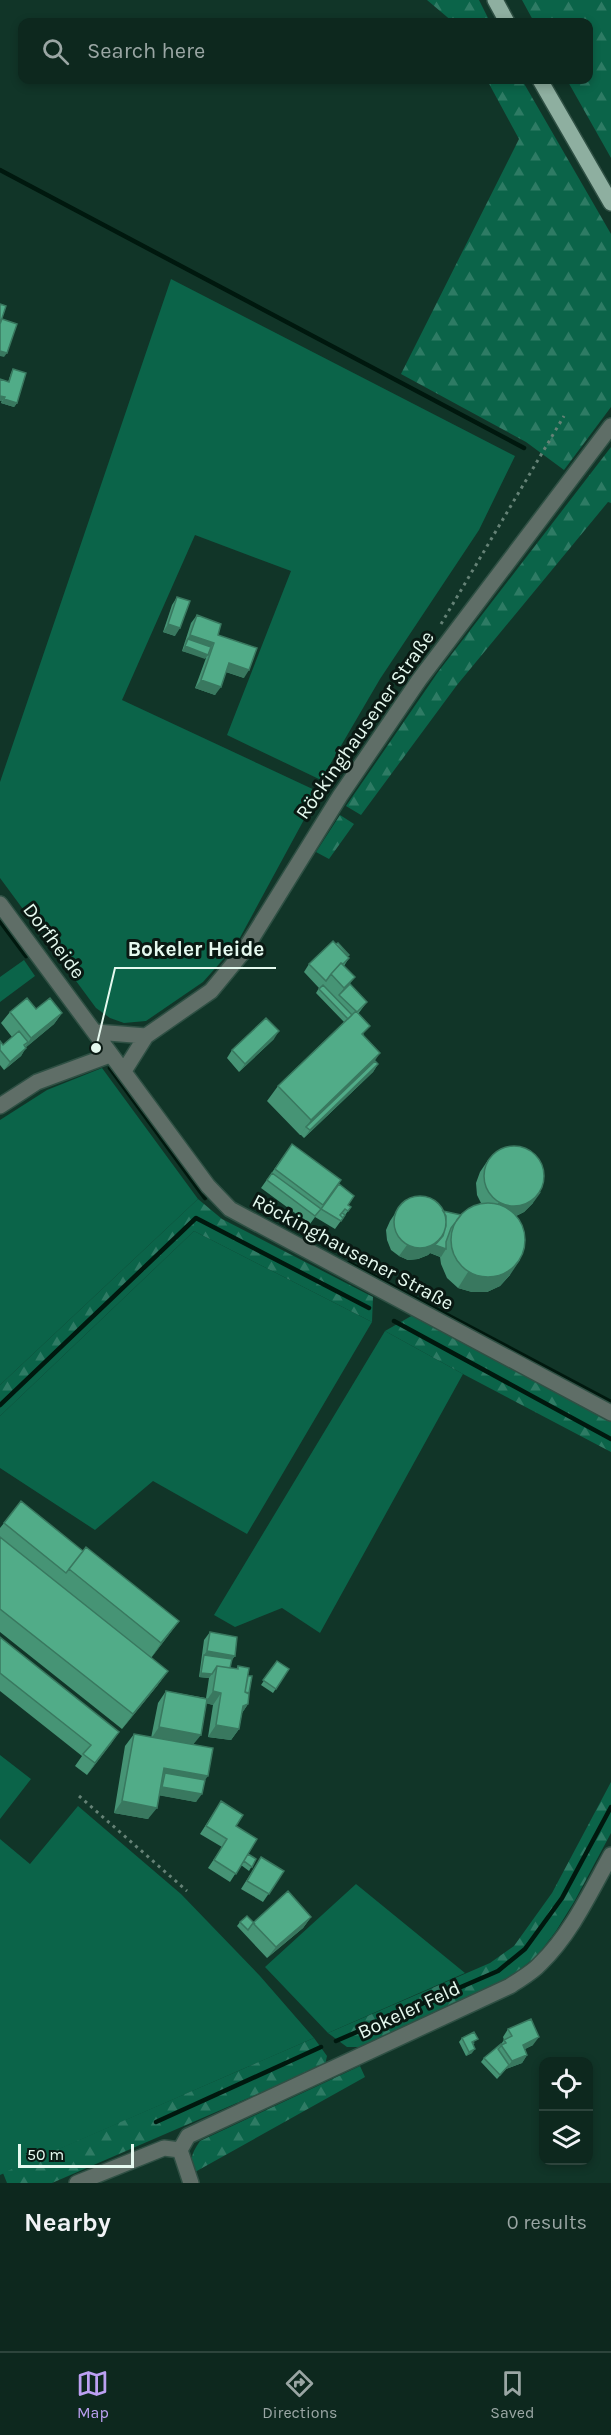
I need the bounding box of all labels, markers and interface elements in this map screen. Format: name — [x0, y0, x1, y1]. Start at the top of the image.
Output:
search box — [18, 18, 593, 84]
icon: search — [39, 35, 72, 68]
text: Search here — [87, 38, 205, 64]
street label: Röckinghausener Straße — [291, 626, 439, 824]
street label: Dorfheide — [18, 899, 90, 983]
callout: Bokeler Heide — [115, 929, 276, 968]
text: Bokeler Heide — [128, 937, 264, 961]
street label: Röckinghausener Straße — [248, 1189, 458, 1315]
street label: Bokeler Feld — [354, 1976, 464, 2044]
map controls — [539, 2057, 593, 2165]
button: locate — [539, 2057, 593, 2111]
button: layers — [539, 2111, 593, 2165]
scale bar — [18, 2141, 134, 2168]
text: 50 m — [27, 2145, 64, 2164]
text: Nearby — [24, 2207, 111, 2238]
text: 0 results — [507, 2211, 587, 2234]
tab: Map — [76, 2367, 109, 2422]
tab: Directions — [262, 2367, 337, 2422]
tab: Saved — [490, 2367, 535, 2422]

